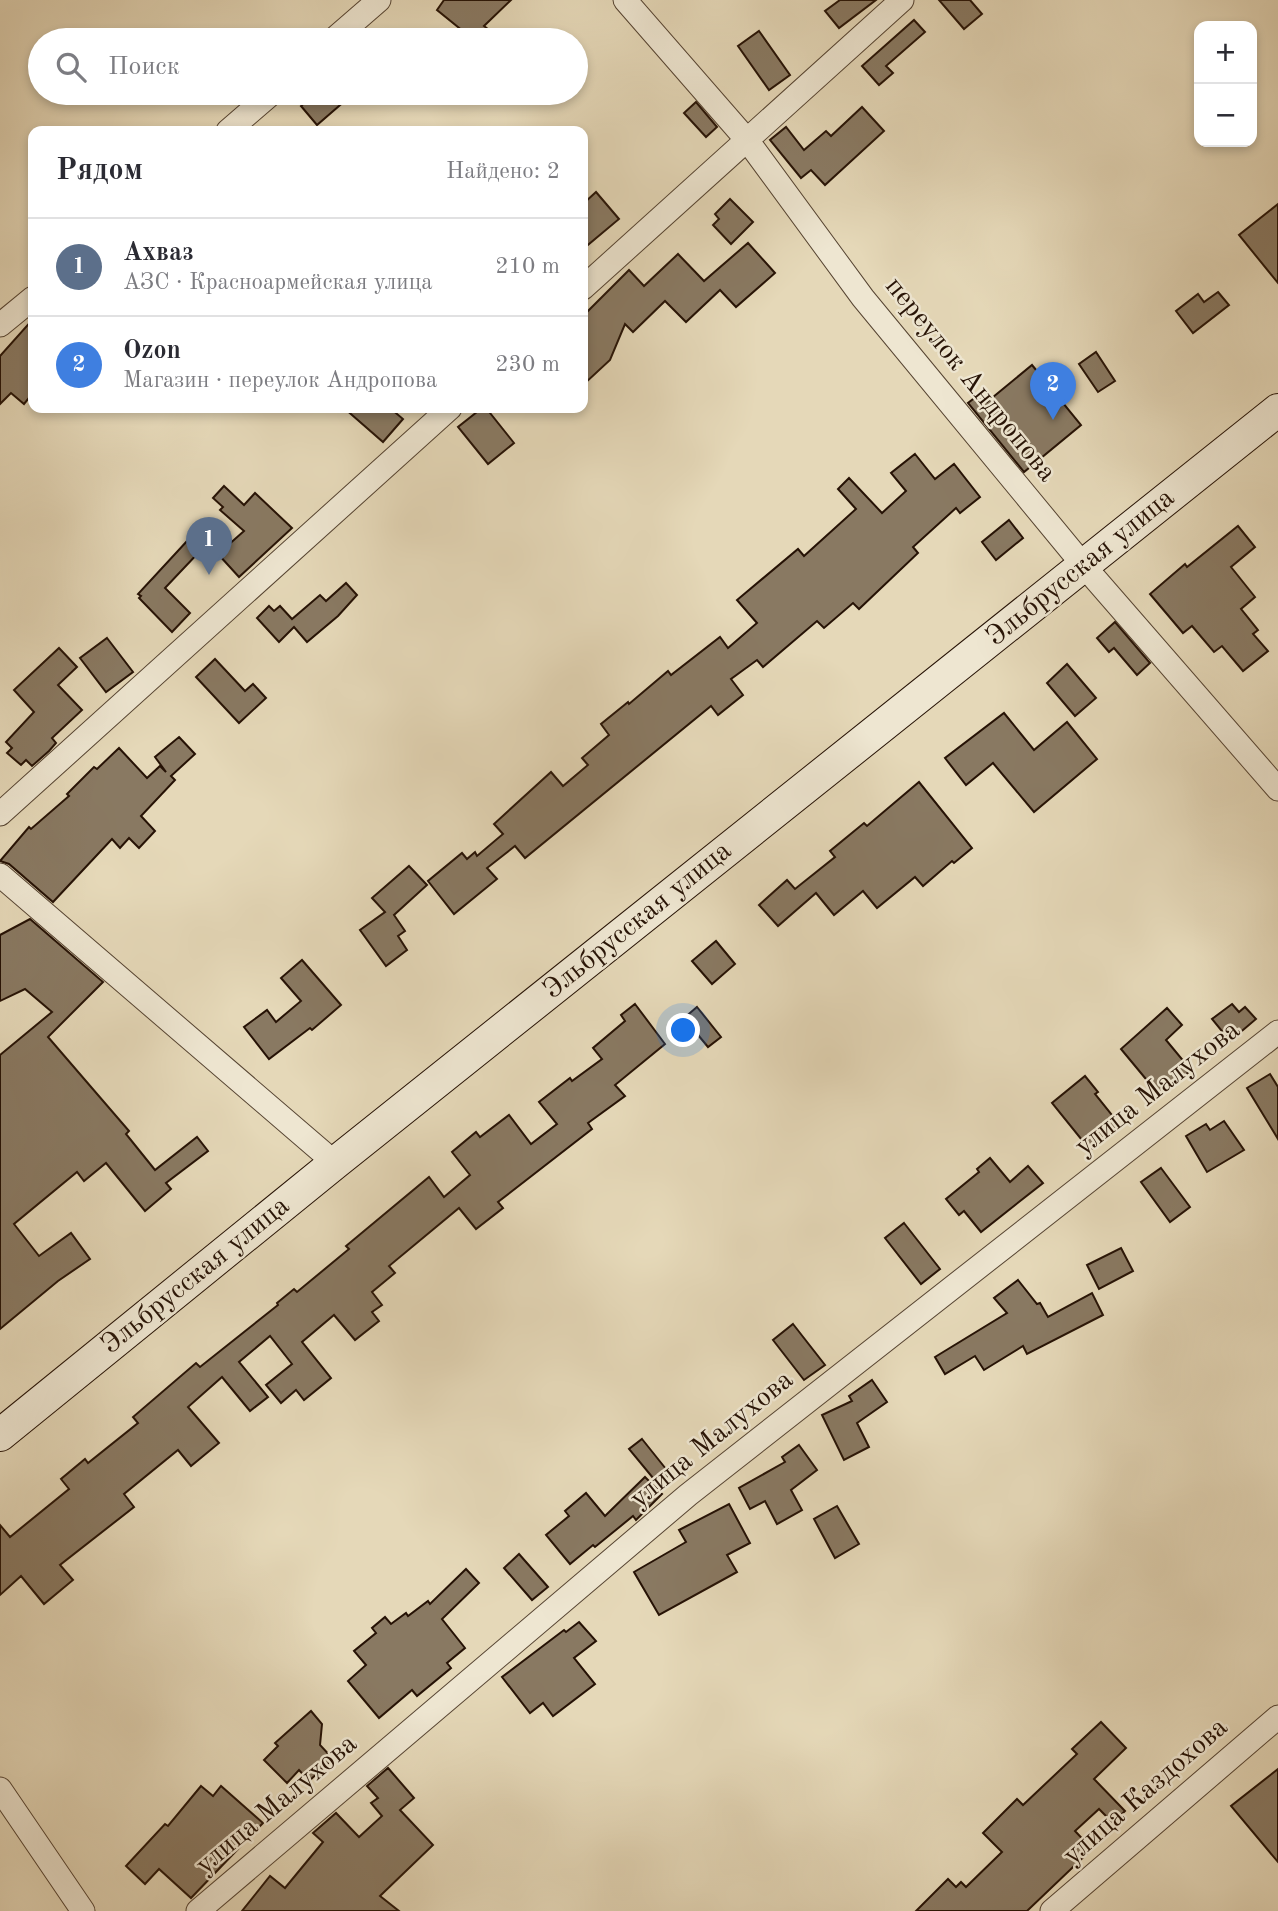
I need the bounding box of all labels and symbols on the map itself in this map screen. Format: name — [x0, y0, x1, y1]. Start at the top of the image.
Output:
street label: переулок Андропова — [879, 272, 1061, 488]
pin: 2 — [1030, 362, 1076, 420]
street label: Эльбрусская улица — [982, 484, 1180, 652]
pin: 1 — [186, 517, 232, 575]
street label: Эльбрусская улица — [539, 837, 737, 1005]
your location — [666, 1013, 700, 1047]
street label: улица Малухова — [1070, 1016, 1246, 1162]
street label: Эльбрусская улица — [97, 1192, 295, 1360]
street label: улица Малухова — [625, 1366, 799, 1514]
street label: улица Каздохова — [1058, 1713, 1234, 1871]
street label: улица Малухова — [191, 1730, 363, 1880]

